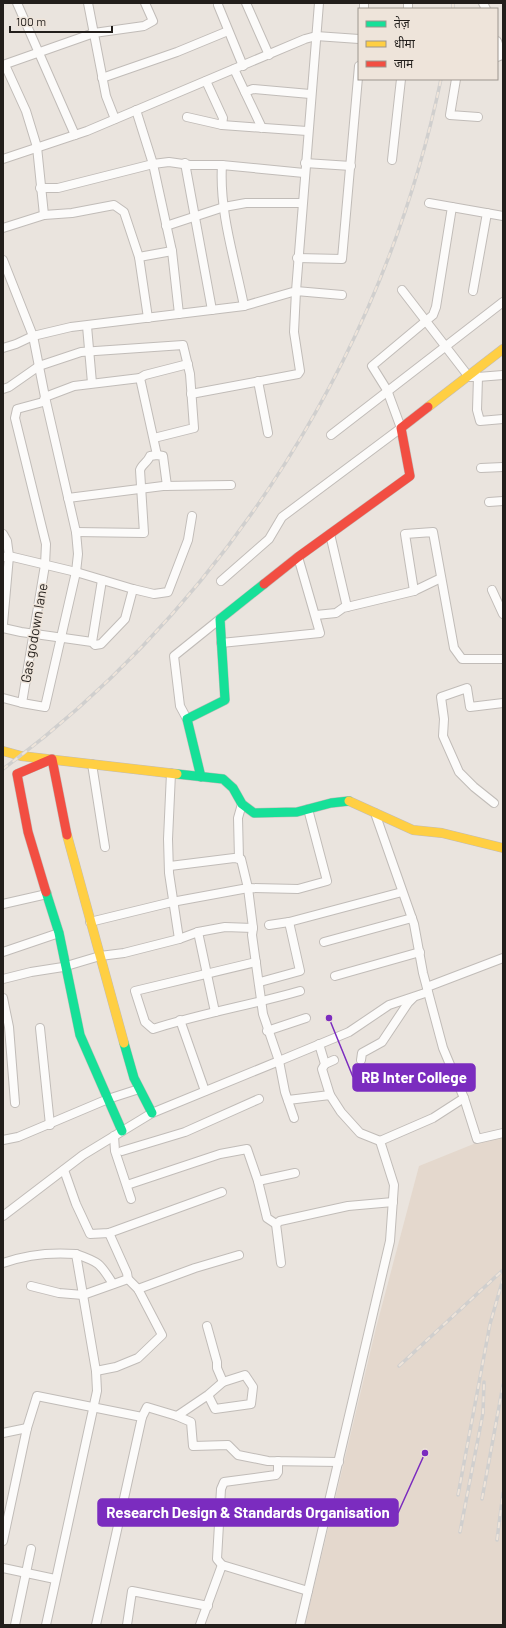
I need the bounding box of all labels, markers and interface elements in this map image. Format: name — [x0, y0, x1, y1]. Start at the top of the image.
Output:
scale bar — [10, 8, 112, 34]
legend — [358, 8, 498, 80]
text: 100 m — [16, 14, 46, 28]
text: तेज़ — [394, 16, 411, 30]
text: धीमा — [394, 36, 416, 50]
text: जाम — [394, 56, 414, 70]
street label: Gas godown lane — [16, 582, 51, 684]
callout: RB Inter College — [353, 1064, 475, 1091]
text: RB Inter College — [361, 1068, 467, 1086]
callout: Research Design & Standards Organisation — [98, 1499, 398, 1526]
text: Research Design & Standards Organisation — [106, 1503, 390, 1521]

